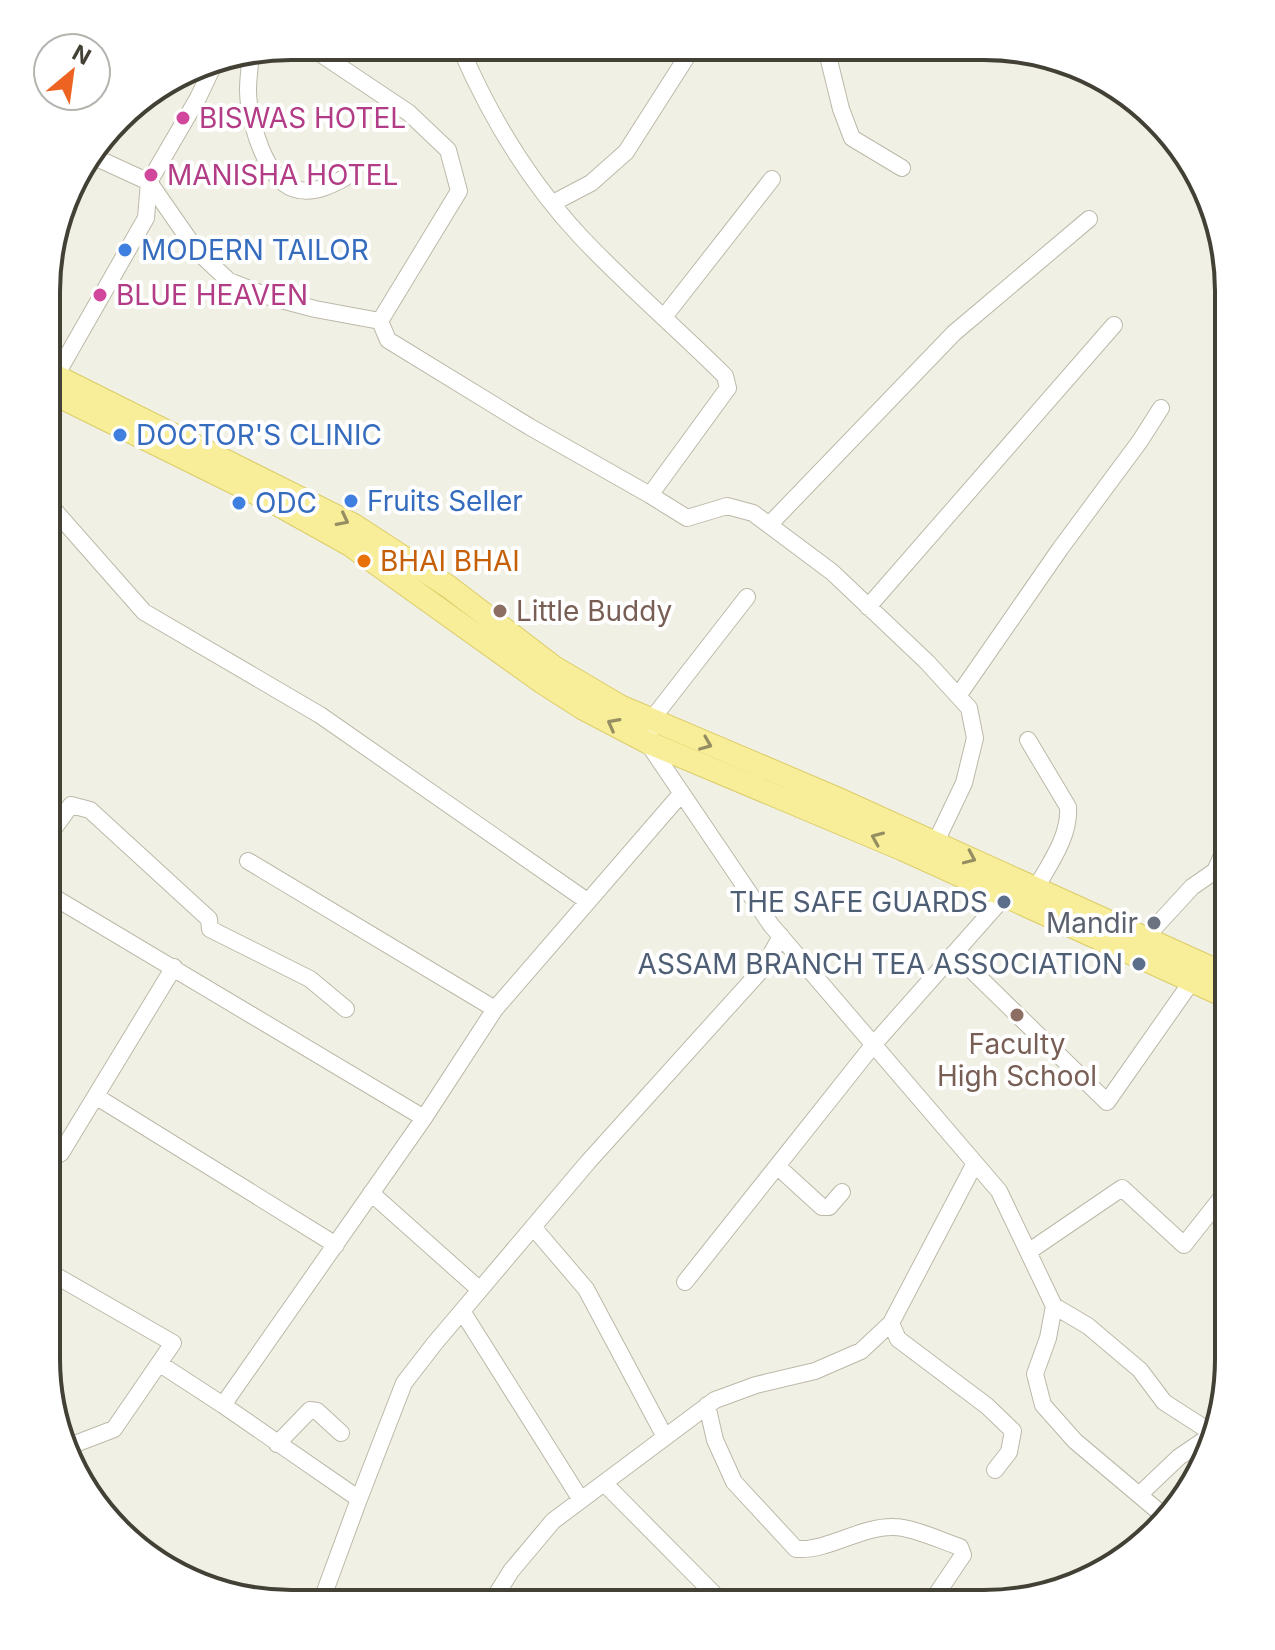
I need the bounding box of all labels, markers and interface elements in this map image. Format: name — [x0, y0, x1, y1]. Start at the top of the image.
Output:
north arrow — [32, 32, 112, 112]
text: N — [68, 39, 95, 70]
place label: BISWAS HOTEL — [199, 101, 406, 135]
marker: BISWAS HOTEL — [174, 109, 192, 127]
place label: MANISHA HOTEL — [167, 158, 398, 192]
marker: MANISHA HOTEL — [142, 166, 160, 184]
place label: MODERN TAILOR — [141, 233, 369, 267]
marker: MODERN TAILOR — [116, 241, 134, 259]
place label: BLUE HEAVEN — [116, 278, 308, 312]
marker: BLUE HEAVEN — [91, 286, 109, 304]
place label: DOCTOR'S CLINIC — [136, 418, 382, 452]
marker: DOCTOR'S CLINIC — [111, 426, 129, 444]
place label: Fruits Seller — [367, 484, 523, 518]
place label: ODC — [255, 486, 317, 520]
marker: Fruits Seller — [342, 492, 360, 510]
marker: ODC — [230, 494, 248, 512]
one-way arrow — [334, 510, 349, 526]
place label: BHAI BHAI — [380, 544, 520, 578]
marker: BHAI BHAI — [355, 552, 373, 570]
place label: Little Buddy — [516, 594, 672, 628]
marker: Little Buddy — [491, 602, 509, 620]
one-way arrow — [606, 718, 621, 733]
one-way arrow — [698, 734, 712, 751]
one-way arrow — [871, 832, 885, 848]
one-way arrow — [962, 848, 976, 864]
place label: THE SAFE GUARDS — [729, 885, 988, 919]
marker: THE SAFE GUARDS — [995, 893, 1013, 911]
place label: Mandir — [1046, 906, 1138, 940]
marker: Mandir — [1145, 914, 1163, 932]
place label: ASSAM BRANCH TEA ASSOCIATION — [638, 947, 1123, 981]
marker: ASSAM BRANCH TEA ASSOCIATION — [1130, 955, 1148, 973]
marker: Faculty High School — [1008, 1006, 1026, 1024]
place label: Faculty High School — [937, 1027, 1097, 1093]

